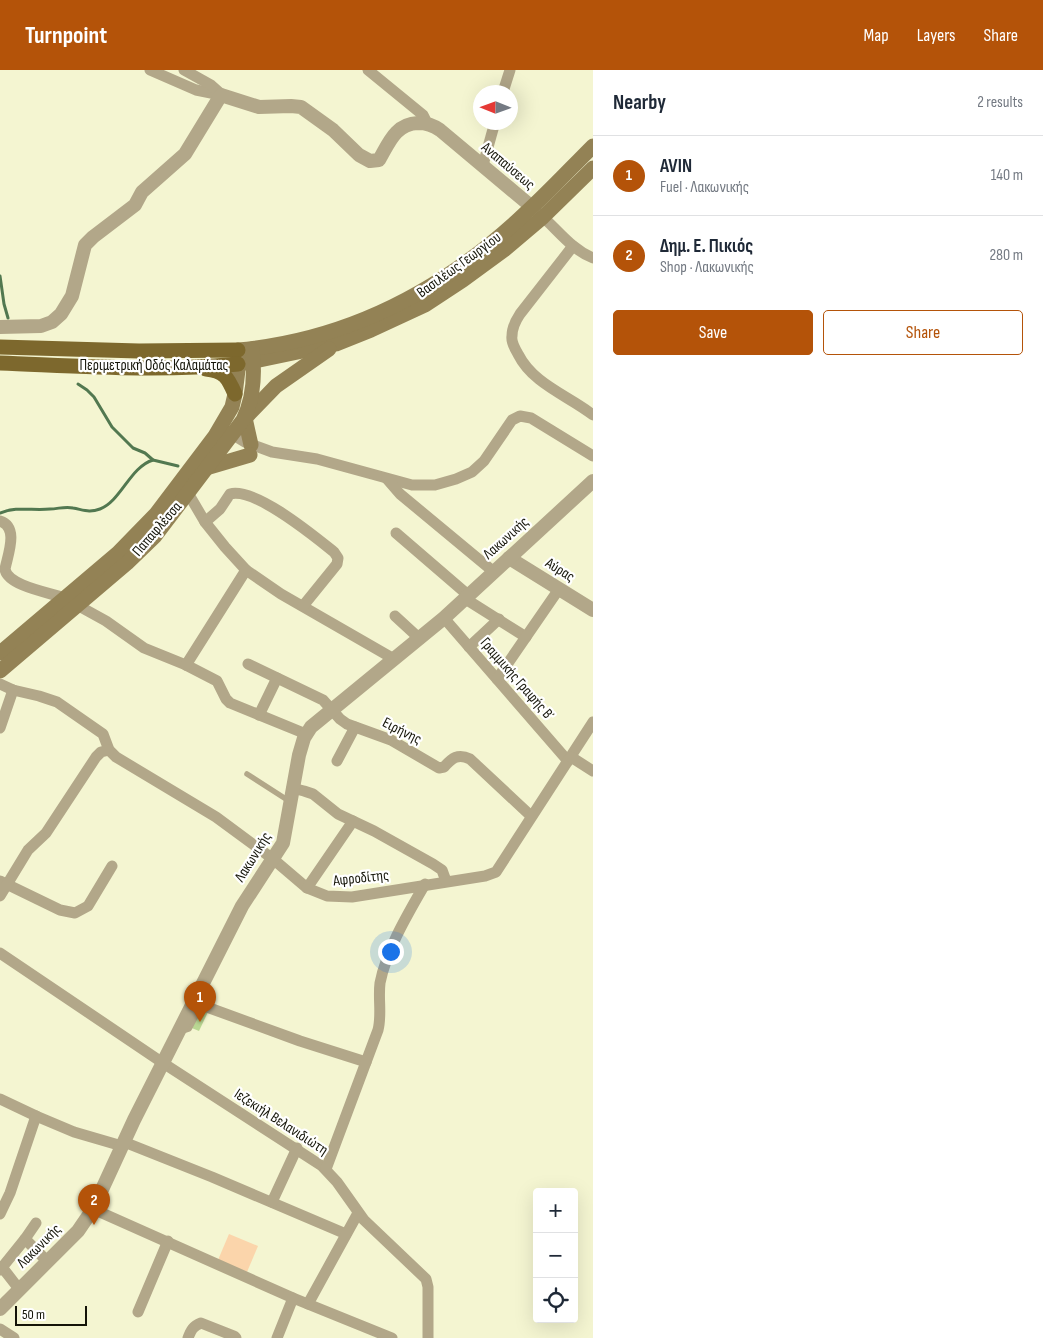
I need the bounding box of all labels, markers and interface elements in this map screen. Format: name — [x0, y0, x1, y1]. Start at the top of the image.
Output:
text: Turnpoint — [25, 21, 107, 50]
text: Map — [864, 25, 889, 46]
text: Layers — [917, 25, 956, 46]
text: Share — [984, 25, 1018, 46]
north arrow — [473, 85, 518, 130]
text: Nearby — [613, 90, 666, 115]
text: 2 results — [977, 93, 1023, 112]
street label: Αναπαύσεως — [476, 137, 539, 194]
text: AVIN — [660, 155, 692, 178]
text: 1 — [626, 166, 632, 185]
text: 140 m — [991, 166, 1023, 185]
text: Fuel · Λακωνικής — [660, 178, 749, 197]
street label: Βασιλέως Γεωργίου — [413, 228, 505, 302]
text: Δημ. Ε. Πικιός — [660, 235, 753, 258]
text: 2 — [625, 246, 633, 265]
text: 280 m — [989, 246, 1023, 265]
text: Shop · Λακωνικής — [660, 258, 754, 277]
button: Save — [613, 310, 813, 355]
button: Share — [823, 310, 1023, 355]
street label: Περιμετρική Οδός Καλαμάτας — [79, 356, 229, 375]
street label: Παπαφλέσσα — [128, 497, 186, 560]
street label: Λακωνικής — [478, 513, 533, 564]
street label: Αύρας — [541, 553, 578, 586]
street label: Γραμμικής Γραφής Β΄ — [476, 634, 558, 724]
street label: Ειρήνης — [379, 713, 425, 749]
street label: Λακωνικής — [230, 829, 276, 886]
street label: Αφροδίτης — [331, 866, 390, 890]
your location — [378, 939, 404, 965]
pin: 1 — [184, 981, 216, 1022]
street label: Ιεζεκιήλ Βελανιδιώτη — [230, 1085, 332, 1159]
pin: 2 — [78, 1184, 110, 1225]
map controls — [533, 1188, 578, 1323]
button: + — [533, 1188, 578, 1233]
street label: Λακωνικής — [12, 1220, 65, 1273]
button: − — [533, 1233, 578, 1278]
button: locate — [533, 1278, 578, 1323]
scale bar — [15, 1303, 88, 1326]
text: 50 m — [22, 1306, 45, 1323]

